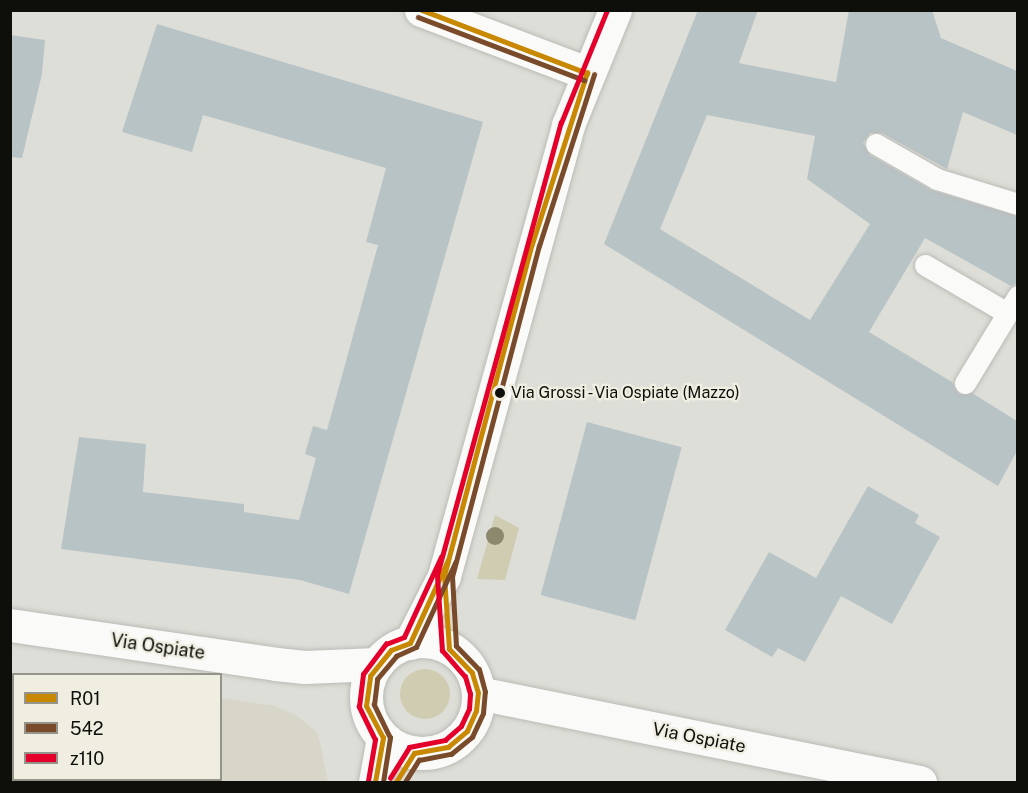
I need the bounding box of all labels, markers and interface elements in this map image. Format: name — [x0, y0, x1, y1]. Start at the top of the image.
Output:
place label: Via Grossi - Via Ospiate (Mazzo) — [511, 383, 745, 403]
marker: Via Grossi - Via Ospiate (Mazzo) — [494, 387, 506, 399]
street label: Via Ospiate — [110, 630, 206, 664]
legend — [12, 673, 222, 781]
text: R01 — [70, 688, 101, 709]
text: 542 — [70, 718, 104, 739]
street label: Via Ospiate — [650, 718, 748, 758]
text: z110 — [70, 748, 104, 769]

